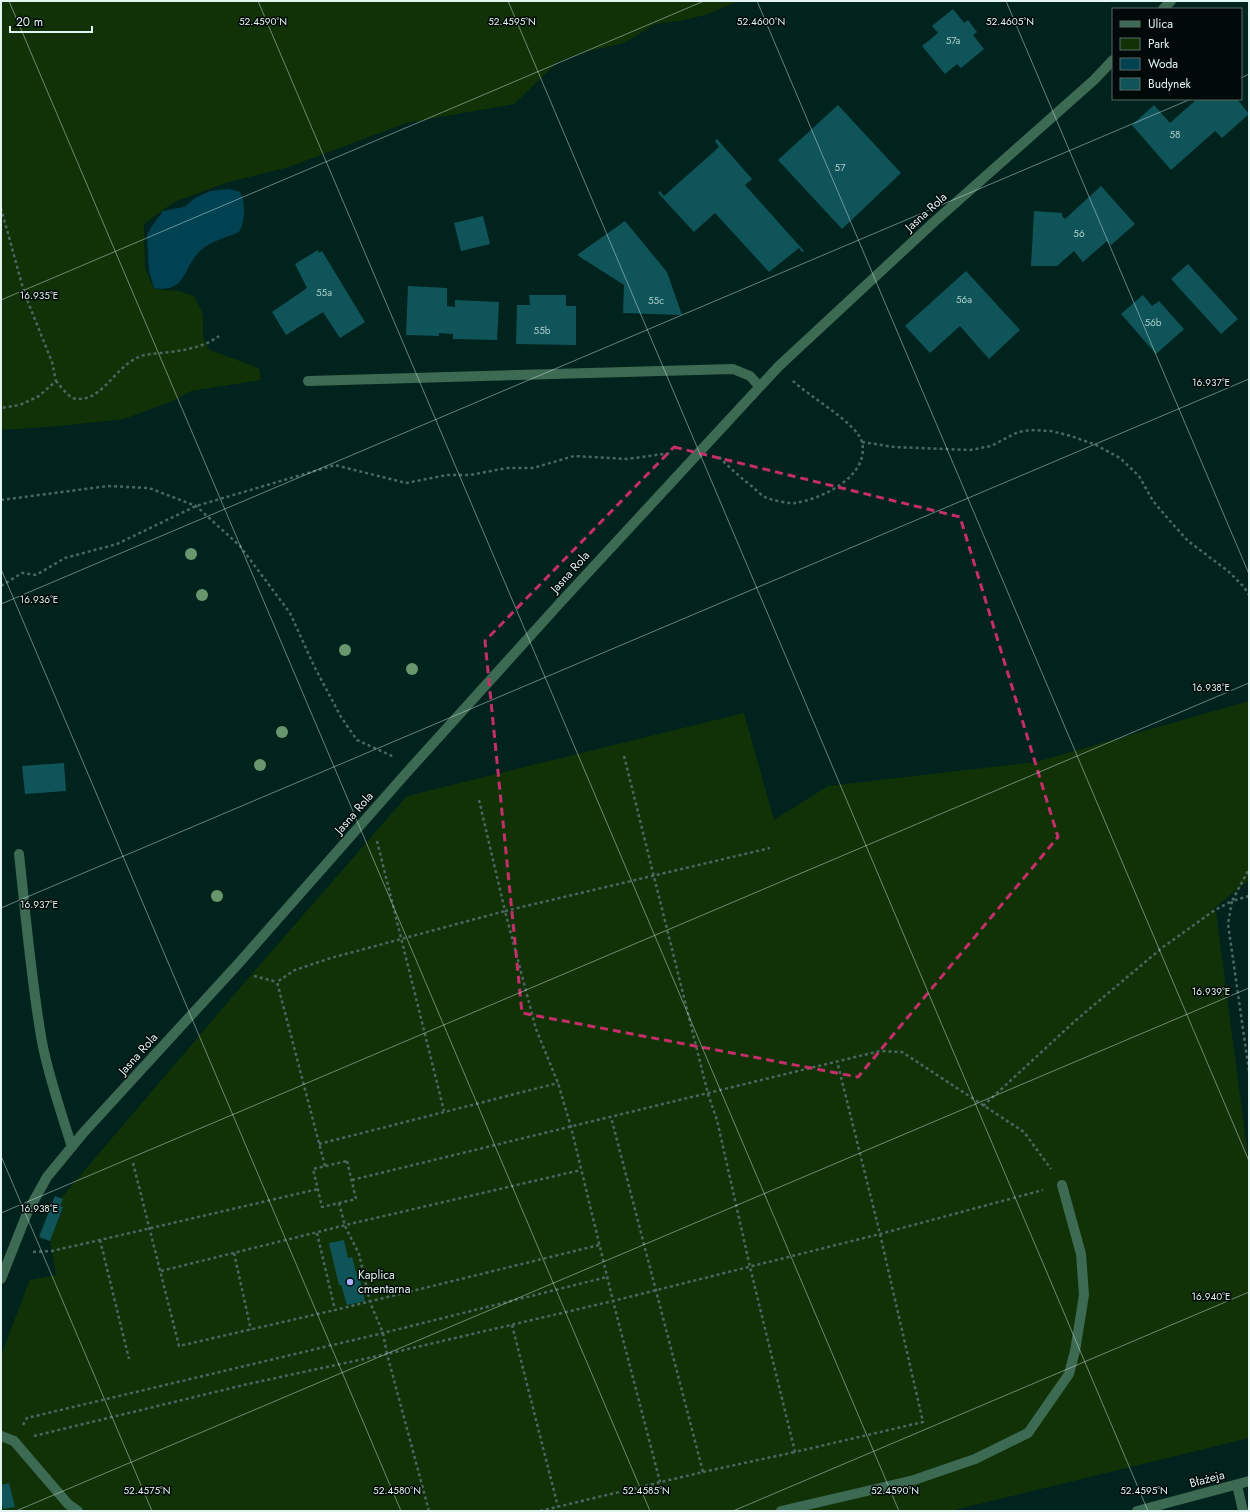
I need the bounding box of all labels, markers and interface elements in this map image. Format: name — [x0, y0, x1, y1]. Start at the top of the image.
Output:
scale bar — [10, 8, 92, 34]
legend — [1112, 8, 1242, 100]
text: 20 m — [16, 13, 43, 31]
text: 52.4590°N — [239, 14, 287, 29]
text: 52.4595°N — [488, 14, 536, 29]
text: 52.4600°N — [737, 14, 785, 29]
text: 52.4605°N — [986, 14, 1034, 29]
text: Ulica — [1148, 15, 1173, 33]
house number: 57a — [946, 33, 961, 48]
text: Park — [1148, 35, 1170, 53]
text: Woda — [1148, 55, 1178, 73]
text: Budynek — [1148, 75, 1192, 93]
house number: 58 — [1169, 127, 1181, 142]
house number: 57 — [835, 160, 846, 175]
street label: Jasna Rola — [900, 188, 951, 237]
house number: 56 — [1073, 226, 1085, 241]
house number: 55a — [316, 285, 332, 300]
text: 16.935°E — [20, 288, 58, 303]
house number: 56a — [956, 292, 972, 307]
house number: 55c — [648, 293, 664, 308]
house number: 56b — [1144, 315, 1162, 330]
house number: 55b — [534, 323, 551, 338]
text: 16.937°E — [1192, 375, 1230, 390]
street label: Jasna Rola — [545, 547, 594, 598]
text: 16.936°E — [20, 592, 58, 607]
text: 16.938°E — [1192, 680, 1230, 695]
street label: Jasna Rola — [329, 788, 378, 840]
text: 16.937°E — [20, 897, 58, 912]
text: 16.939°E — [1192, 984, 1230, 999]
street label: Jasna Rola — [113, 1029, 162, 1080]
text: 16.938°E — [20, 1201, 58, 1216]
place label: Kaplica cmentarna — [358, 1266, 411, 1298]
marker: Kaplica cmentarna — [345, 1277, 355, 1287]
text: 16.940°E — [1191, 1289, 1231, 1304]
street label: Błażeja — [1187, 1466, 1227, 1492]
text: 52.4575°N — [123, 1483, 171, 1498]
text: 52.4580°N — [373, 1483, 421, 1498]
text: 52.4585°N — [622, 1483, 670, 1498]
text: 52.4590°N — [871, 1483, 919, 1498]
text: 52.4595°N — [1120, 1483, 1168, 1498]

